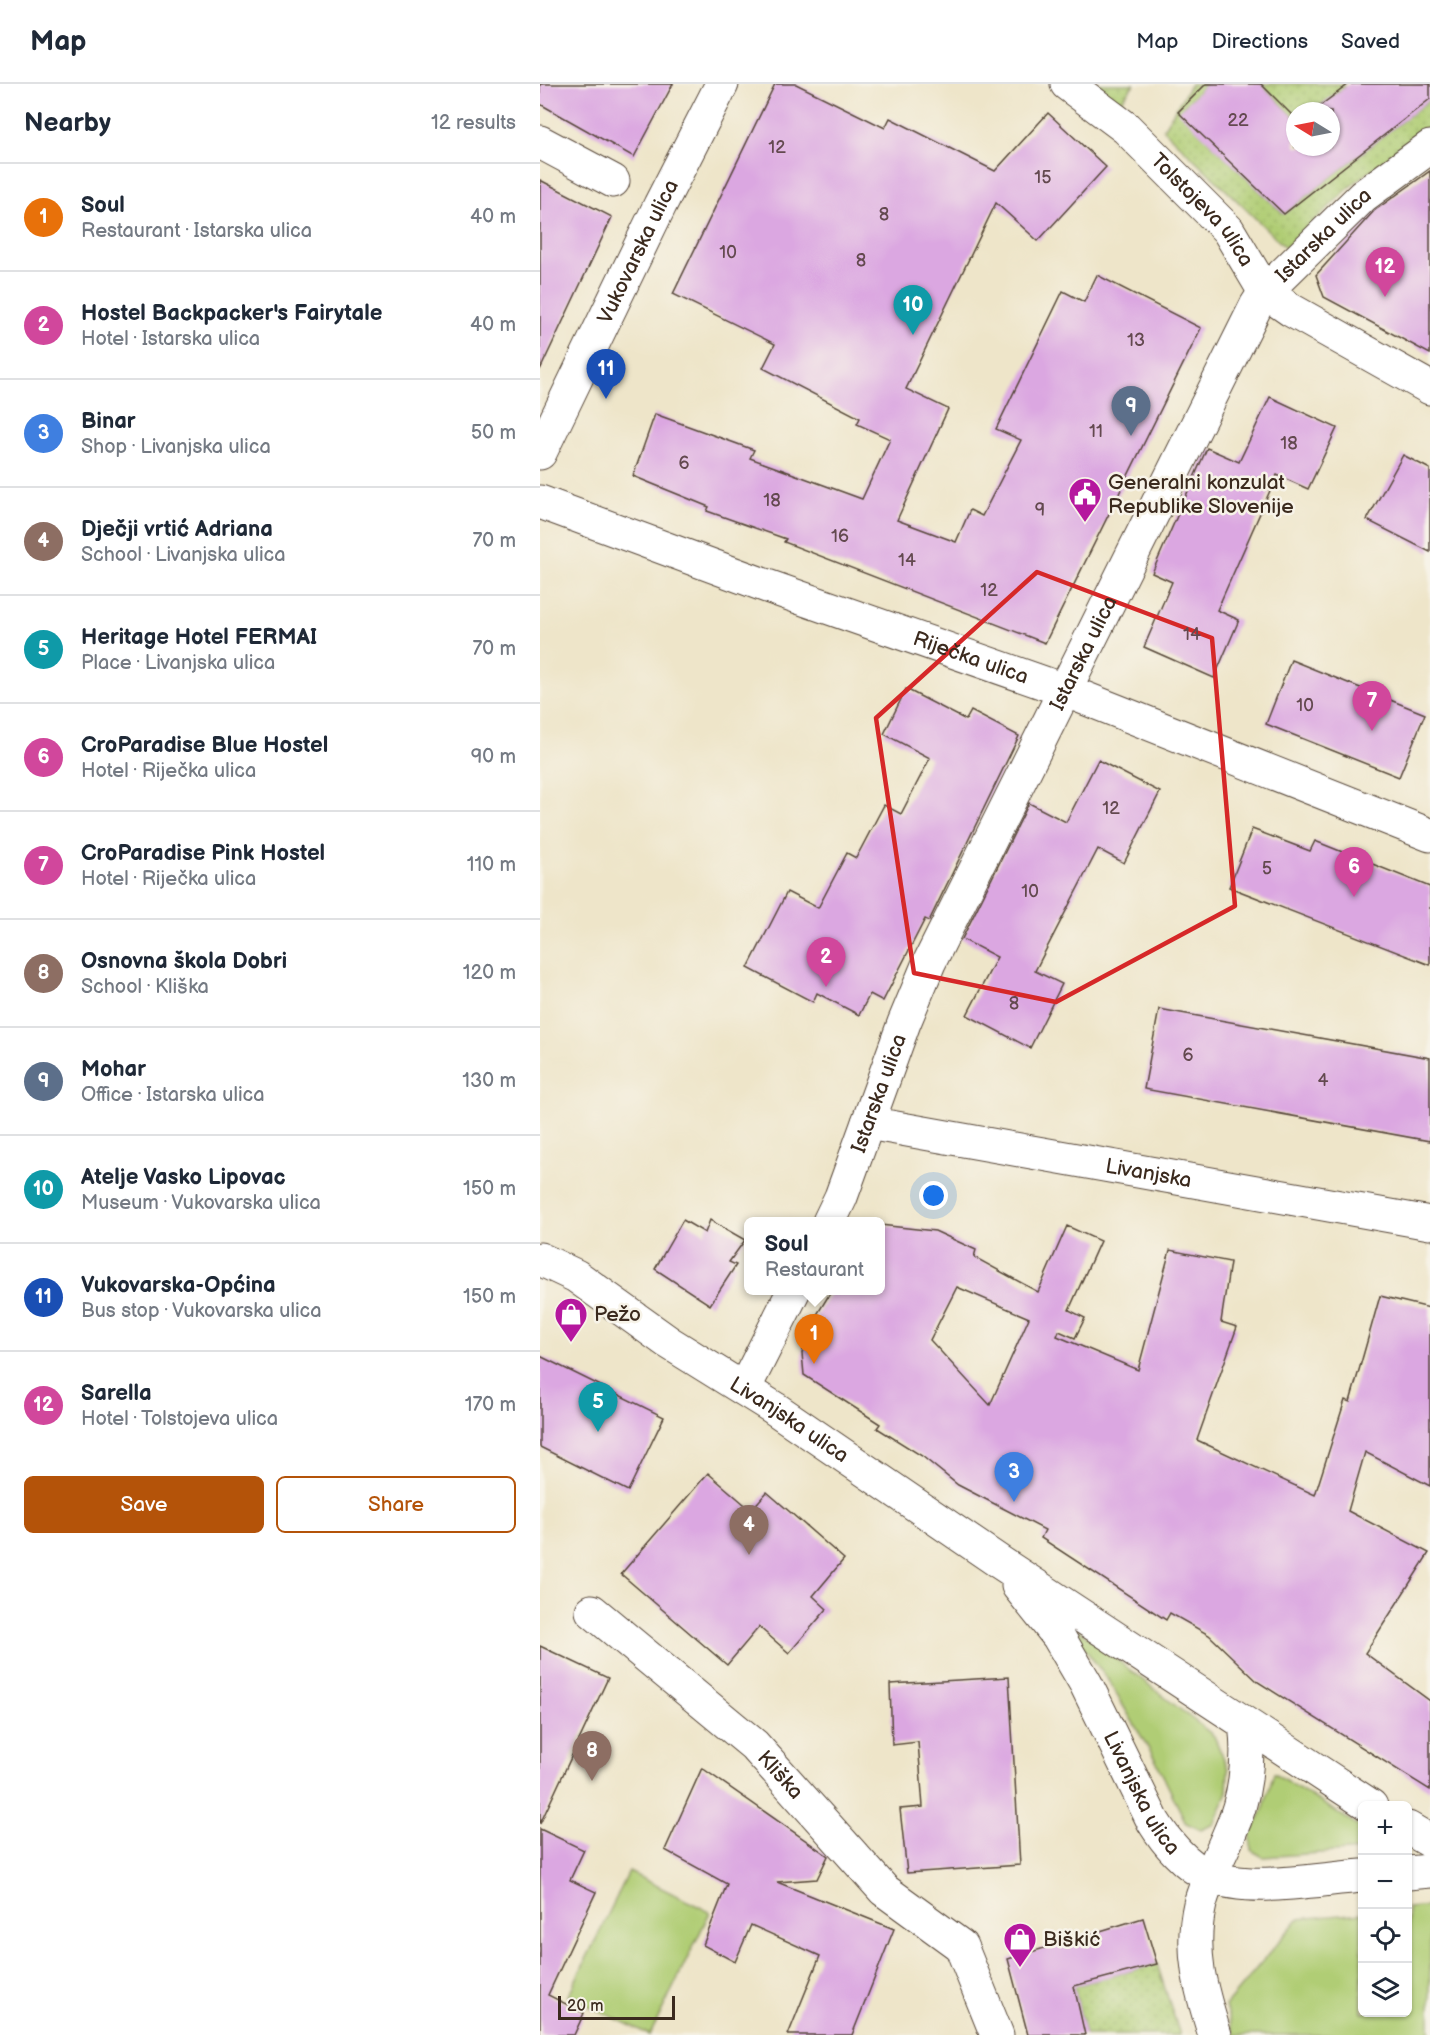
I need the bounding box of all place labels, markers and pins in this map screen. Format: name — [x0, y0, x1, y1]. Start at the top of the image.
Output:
pin: 12 — [1366, 248, 1404, 297]
pin: 10 — [894, 286, 932, 335]
pin: 11 — [586, 350, 626, 399]
pin: 9 — [1112, 386, 1150, 436]
place label: Generalni konzulat Republike Slovenije — [1108, 470, 1294, 519]
public building icon: Generalni konzulat Republike Slovenije — [1067, 476, 1103, 523]
pin: 7 — [1352, 682, 1392, 731]
pin: 6 — [1334, 848, 1374, 897]
pin: 2 — [806, 938, 846, 987]
shop icon: Pežo — [553, 1296, 589, 1343]
place label: Pežo — [594, 1302, 641, 1327]
pin: 1 — [794, 1314, 834, 1364]
pin: 5 — [578, 1382, 618, 1432]
pin: 3 — [994, 1452, 1034, 1502]
pin: 4 — [730, 1506, 768, 1555]
pin: 8 — [572, 1732, 612, 1781]
shop icon: Biškić — [1002, 1921, 1038, 1968]
place label: Biškić — [1043, 1927, 1100, 1952]

